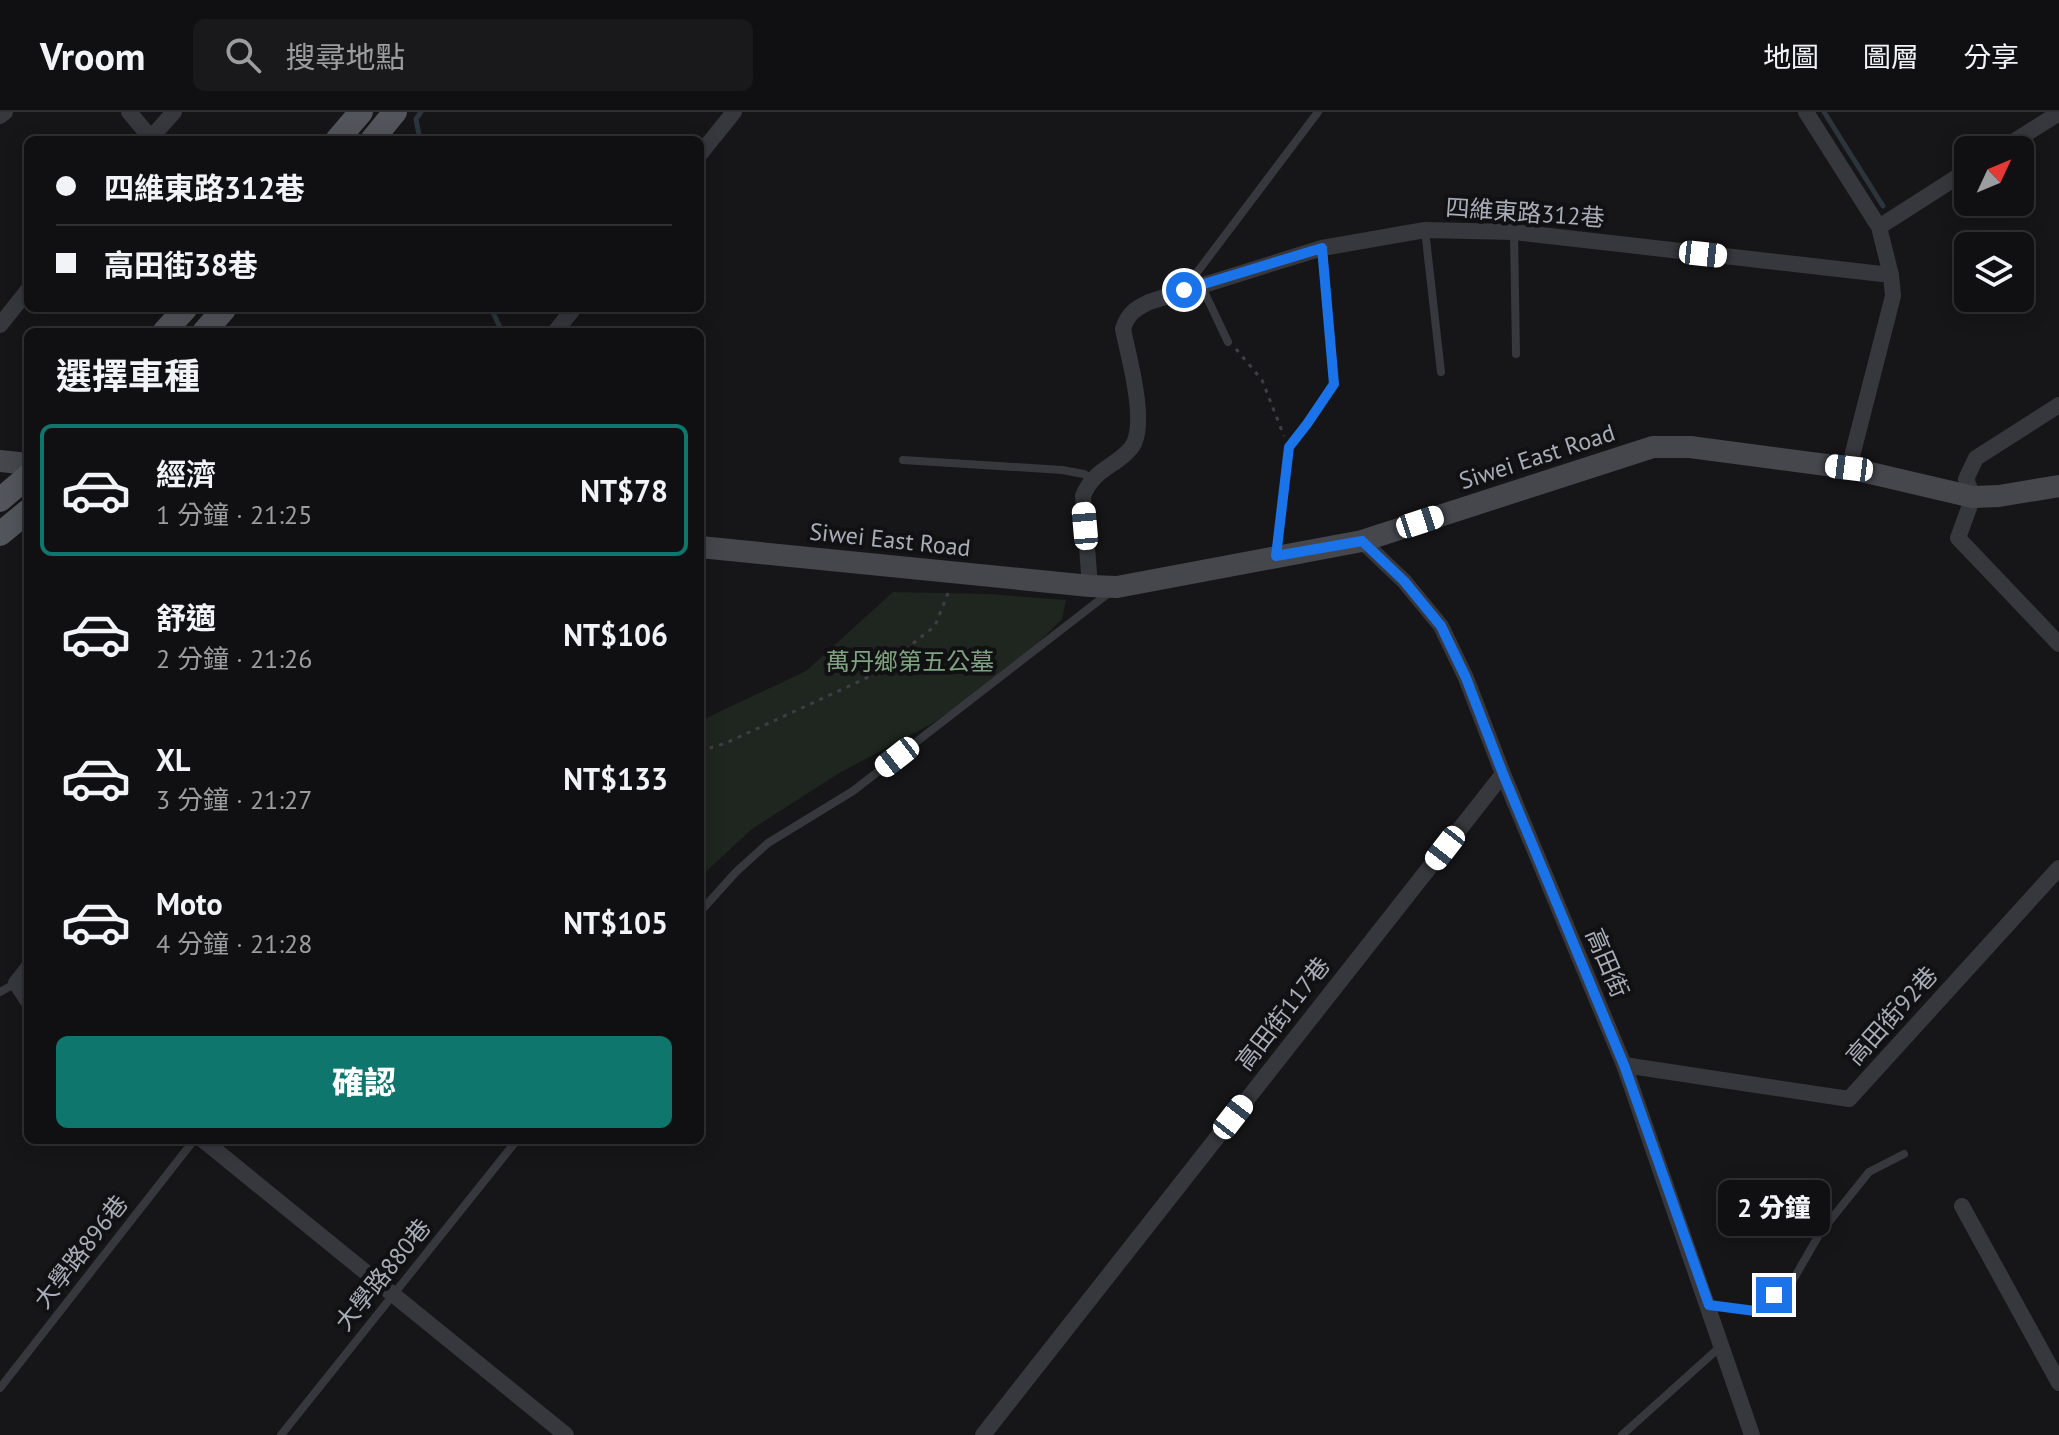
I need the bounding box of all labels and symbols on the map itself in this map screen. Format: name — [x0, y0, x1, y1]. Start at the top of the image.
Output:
north arrow — [1954, 136, 2034, 216]
street label: 四維東路312巷 — [1445, 191, 1606, 234]
car — [1678, 240, 1728, 268]
route start — [1166, 272, 1202, 308]
street label: Siwei East Road — [1455, 417, 1619, 496]
car — [1824, 453, 1874, 483]
car — [1071, 501, 1099, 551]
car — [1393, 503, 1447, 541]
street label: Siwei East Road — [808, 516, 972, 563]
park label: 萬丹鄉第五公墓 — [826, 646, 994, 677]
car — [871, 733, 923, 781]
car — [1421, 822, 1469, 874]
street label: 高田街 — [1579, 924, 1636, 1002]
street label: 高田街117巷 — [1229, 951, 1336, 1077]
street label: 高田街92巷 — [1839, 960, 1944, 1071]
car — [1209, 1091, 1257, 1143]
callout: 2 分鐘 — [1718, 1179, 1830, 1235]
street label: 大學路896巷 — [27, 1189, 134, 1315]
street label: 大學路880巷 — [328, 1212, 437, 1337]
route end — [1756, 1277, 1792, 1313]

